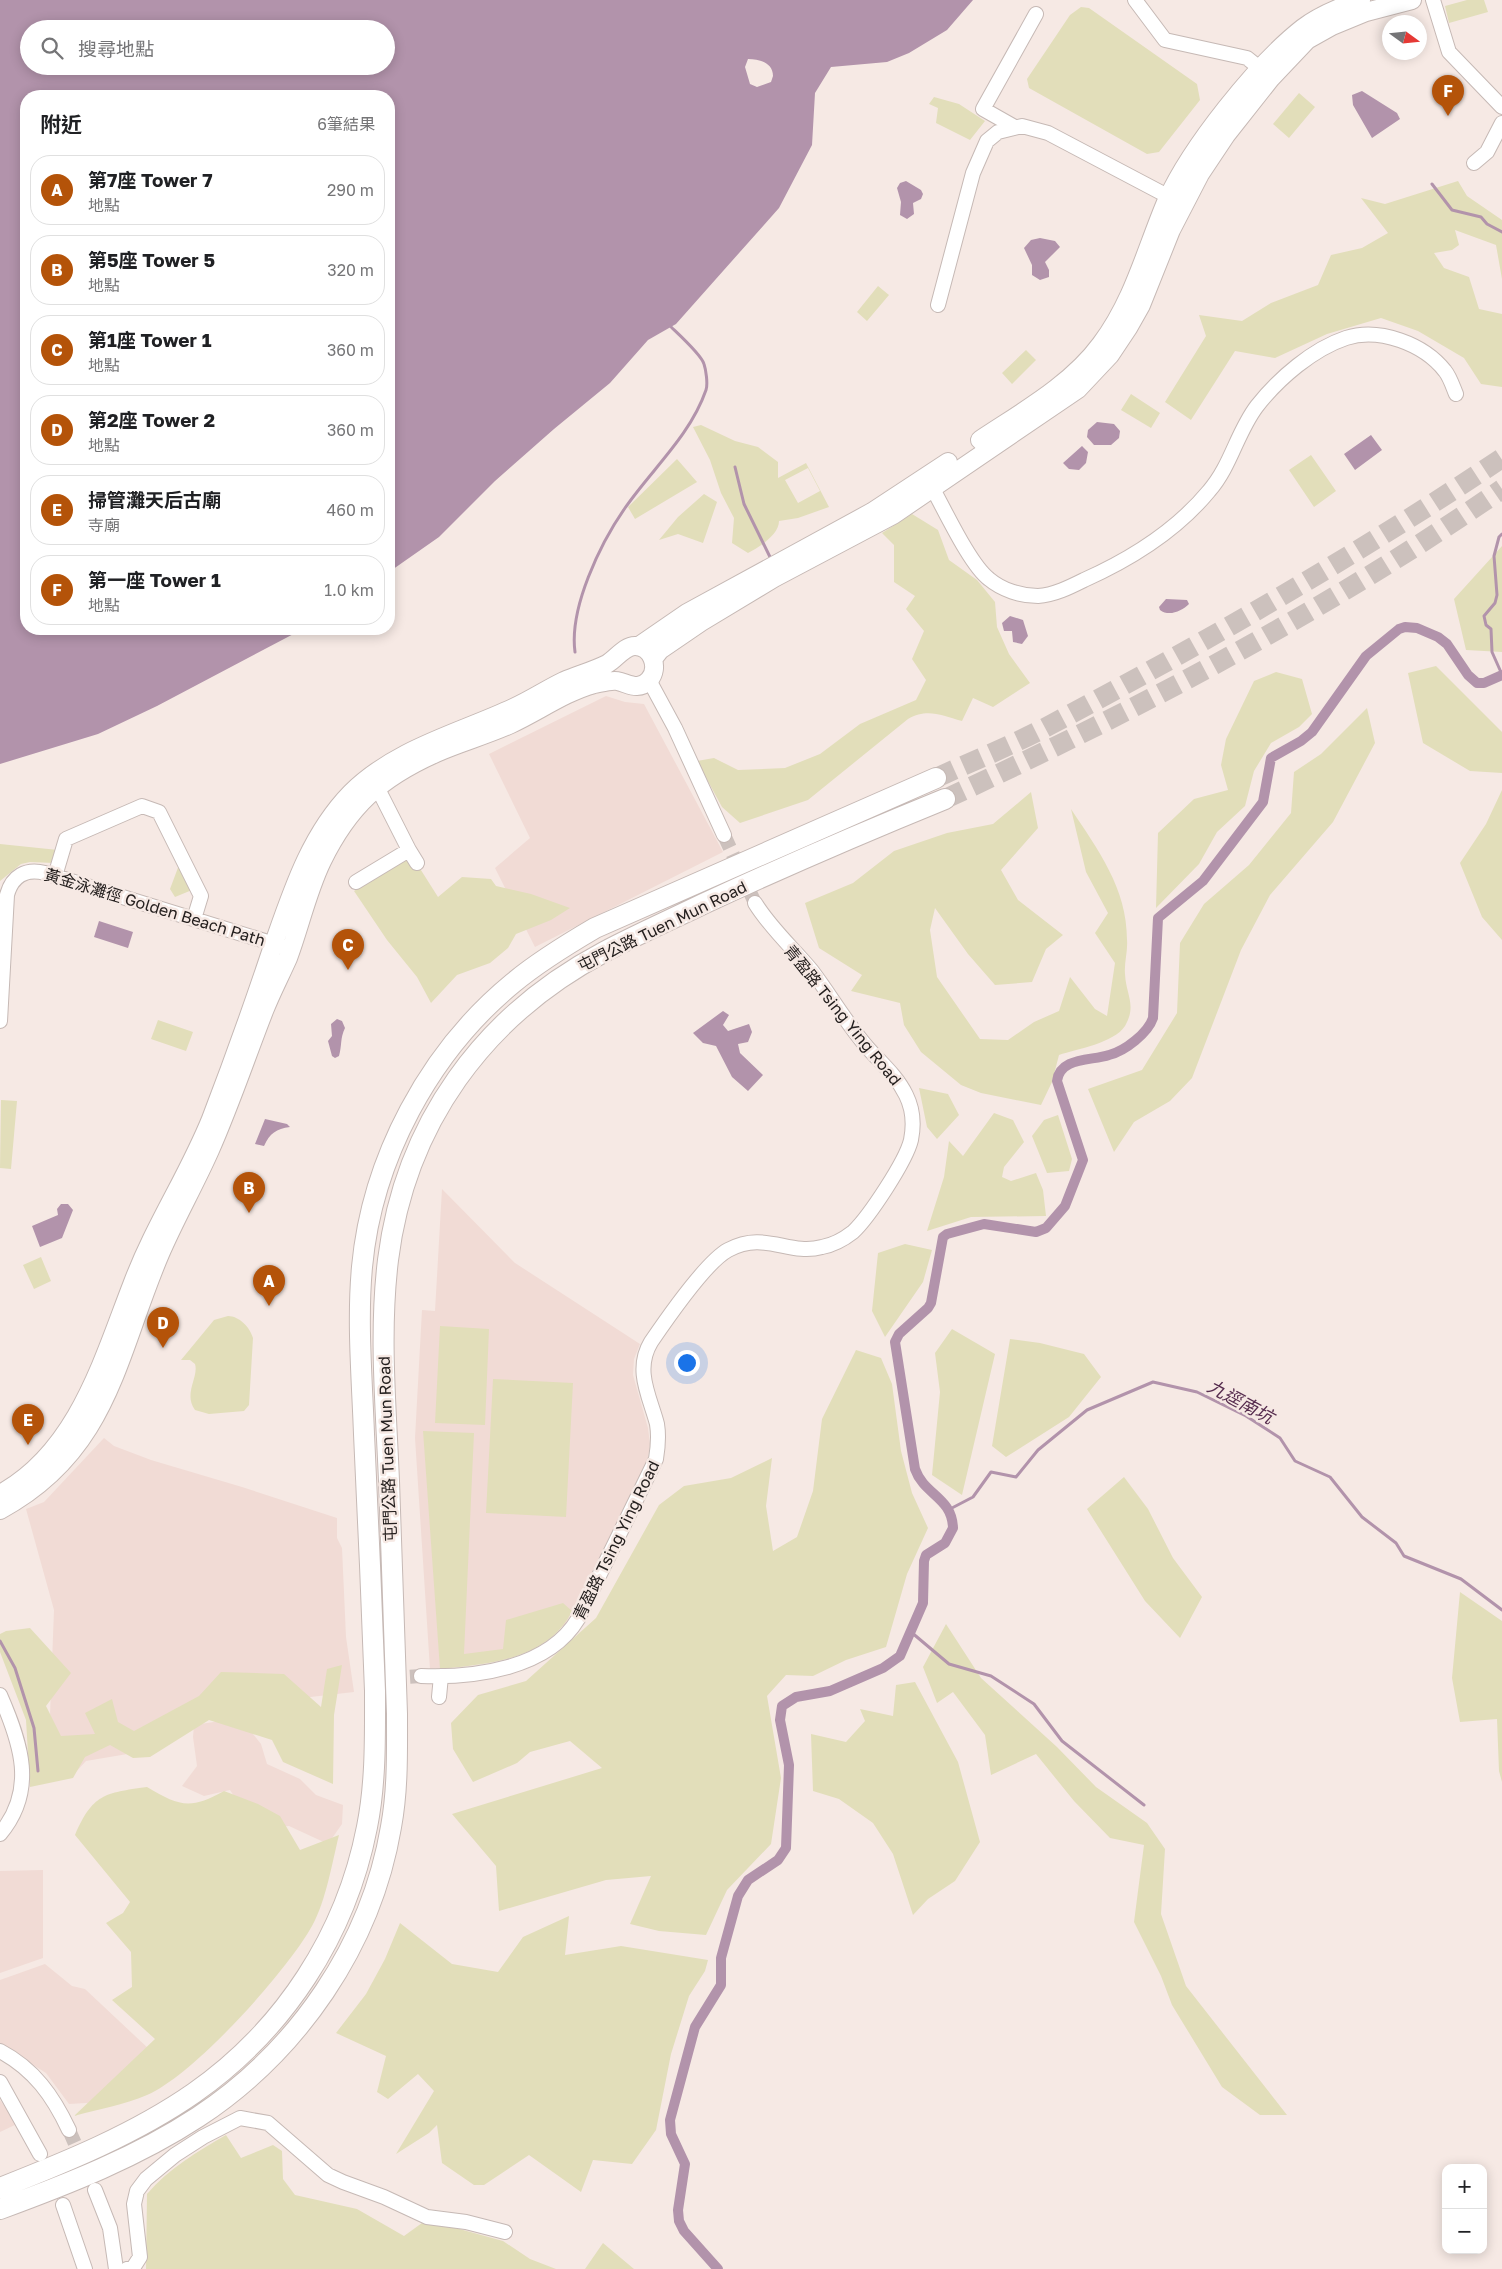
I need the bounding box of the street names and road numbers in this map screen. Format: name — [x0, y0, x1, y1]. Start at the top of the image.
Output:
street label: 黃金泳灘徑 Golden Beach Path — [42, 864, 268, 950]
street label: 屯門公路 Tuen Mun Road — [574, 876, 750, 976]
street label: 青盈路 Tsing Ying Road — [780, 941, 906, 1089]
street label: 屯門公路 Tuen Mun Road — [374, 1356, 400, 1542]
street label: 青盈路 Tsing Ying Road — [569, 1457, 663, 1623]

